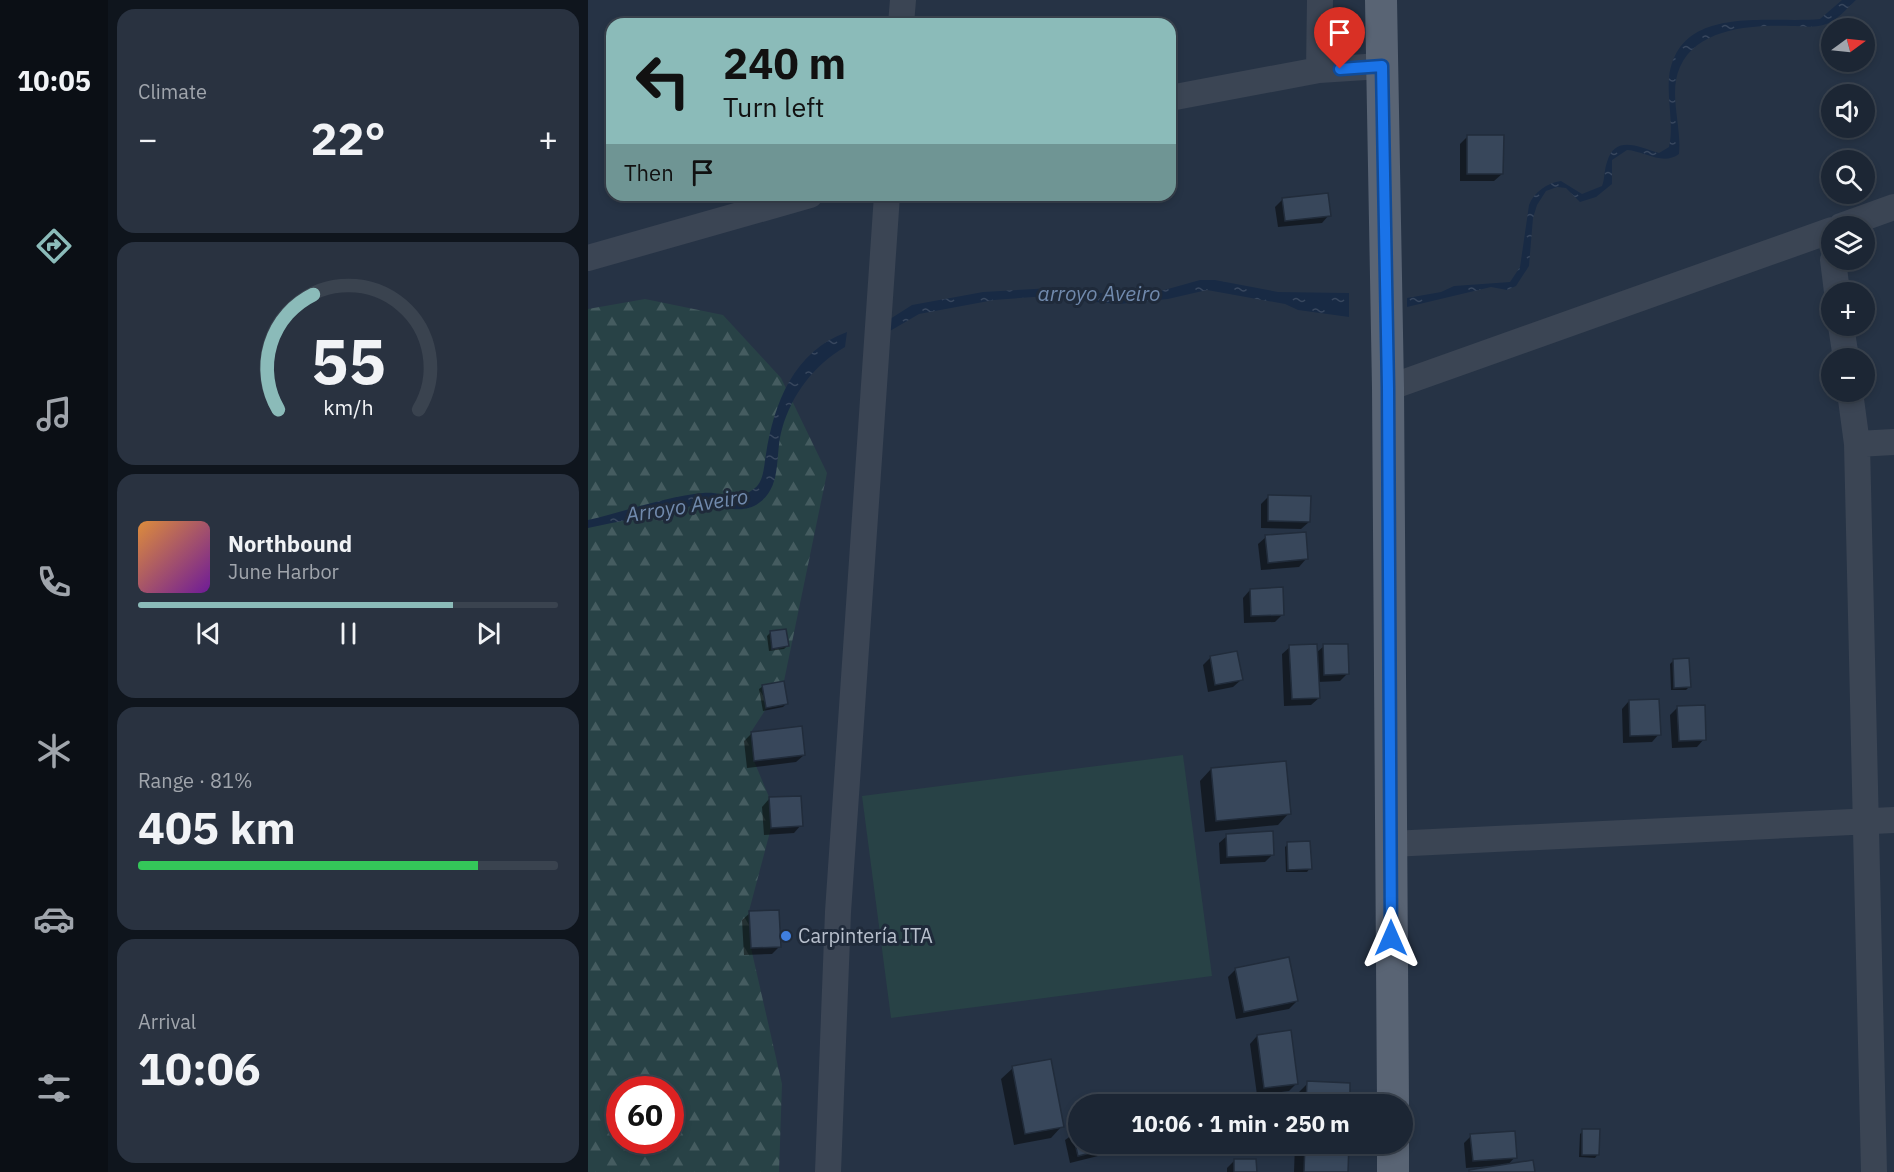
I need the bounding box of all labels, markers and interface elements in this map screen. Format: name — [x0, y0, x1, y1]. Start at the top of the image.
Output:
pin — [1314, 7, 1365, 69]
icon: arrive — [1323, 16, 1356, 49]
north arrow — [1821, 18, 1875, 72]
map controls — [1821, 18, 1875, 402]
text: 240 m — [723, 36, 846, 91]
icon: left — [624, 42, 702, 120]
text: 10:05 — [17, 63, 91, 98]
text: Climate — [138, 78, 207, 105]
button: sound — [1821, 84, 1875, 138]
text: Turn left — [723, 89, 824, 124]
text: 22° — [310, 109, 386, 167]
text: − — [138, 117, 158, 160]
text: + — [538, 117, 558, 160]
button: search — [1821, 150, 1875, 204]
icon: arrive — [686, 156, 719, 189]
text: Then — [624, 158, 674, 187]
button: layers — [1821, 216, 1875, 270]
icon: directions — [33, 225, 75, 267]
water label: arroyo Aveiro — [1037, 279, 1161, 307]
button: + — [1821, 282, 1875, 336]
text: 55 — [311, 321, 385, 402]
button: − — [1821, 348, 1875, 402]
icon: music — [33, 393, 75, 435]
text: km/h — [323, 394, 373, 422]
water label: Arroyo Aveiro — [622, 481, 750, 529]
text: Northbound — [228, 529, 352, 558]
text: June Harbor — [228, 558, 339, 585]
icon: phone — [33, 561, 75, 603]
icon: previous — [192, 617, 225, 650]
icon: pause — [332, 617, 365, 650]
icon: next — [472, 617, 505, 650]
icon: climate — [33, 730, 75, 772]
text: Range · 81% — [138, 767, 253, 794]
text: 405 km — [138, 798, 296, 856]
icon: car — [33, 898, 75, 940]
position arrow — [1359, 906, 1423, 970]
place label: Carpintería ITA — [798, 922, 933, 949]
marker: Carpintería ITA — [779, 929, 793, 943]
text: Arrival — [138, 1008, 196, 1035]
text: 10:06 — [138, 1039, 261, 1097]
icon: filters — [33, 1067, 75, 1109]
speed limit sign: 60 — [606, 1076, 684, 1154]
text: 10:06 · 1 min · 250 m — [1131, 1109, 1350, 1138]

